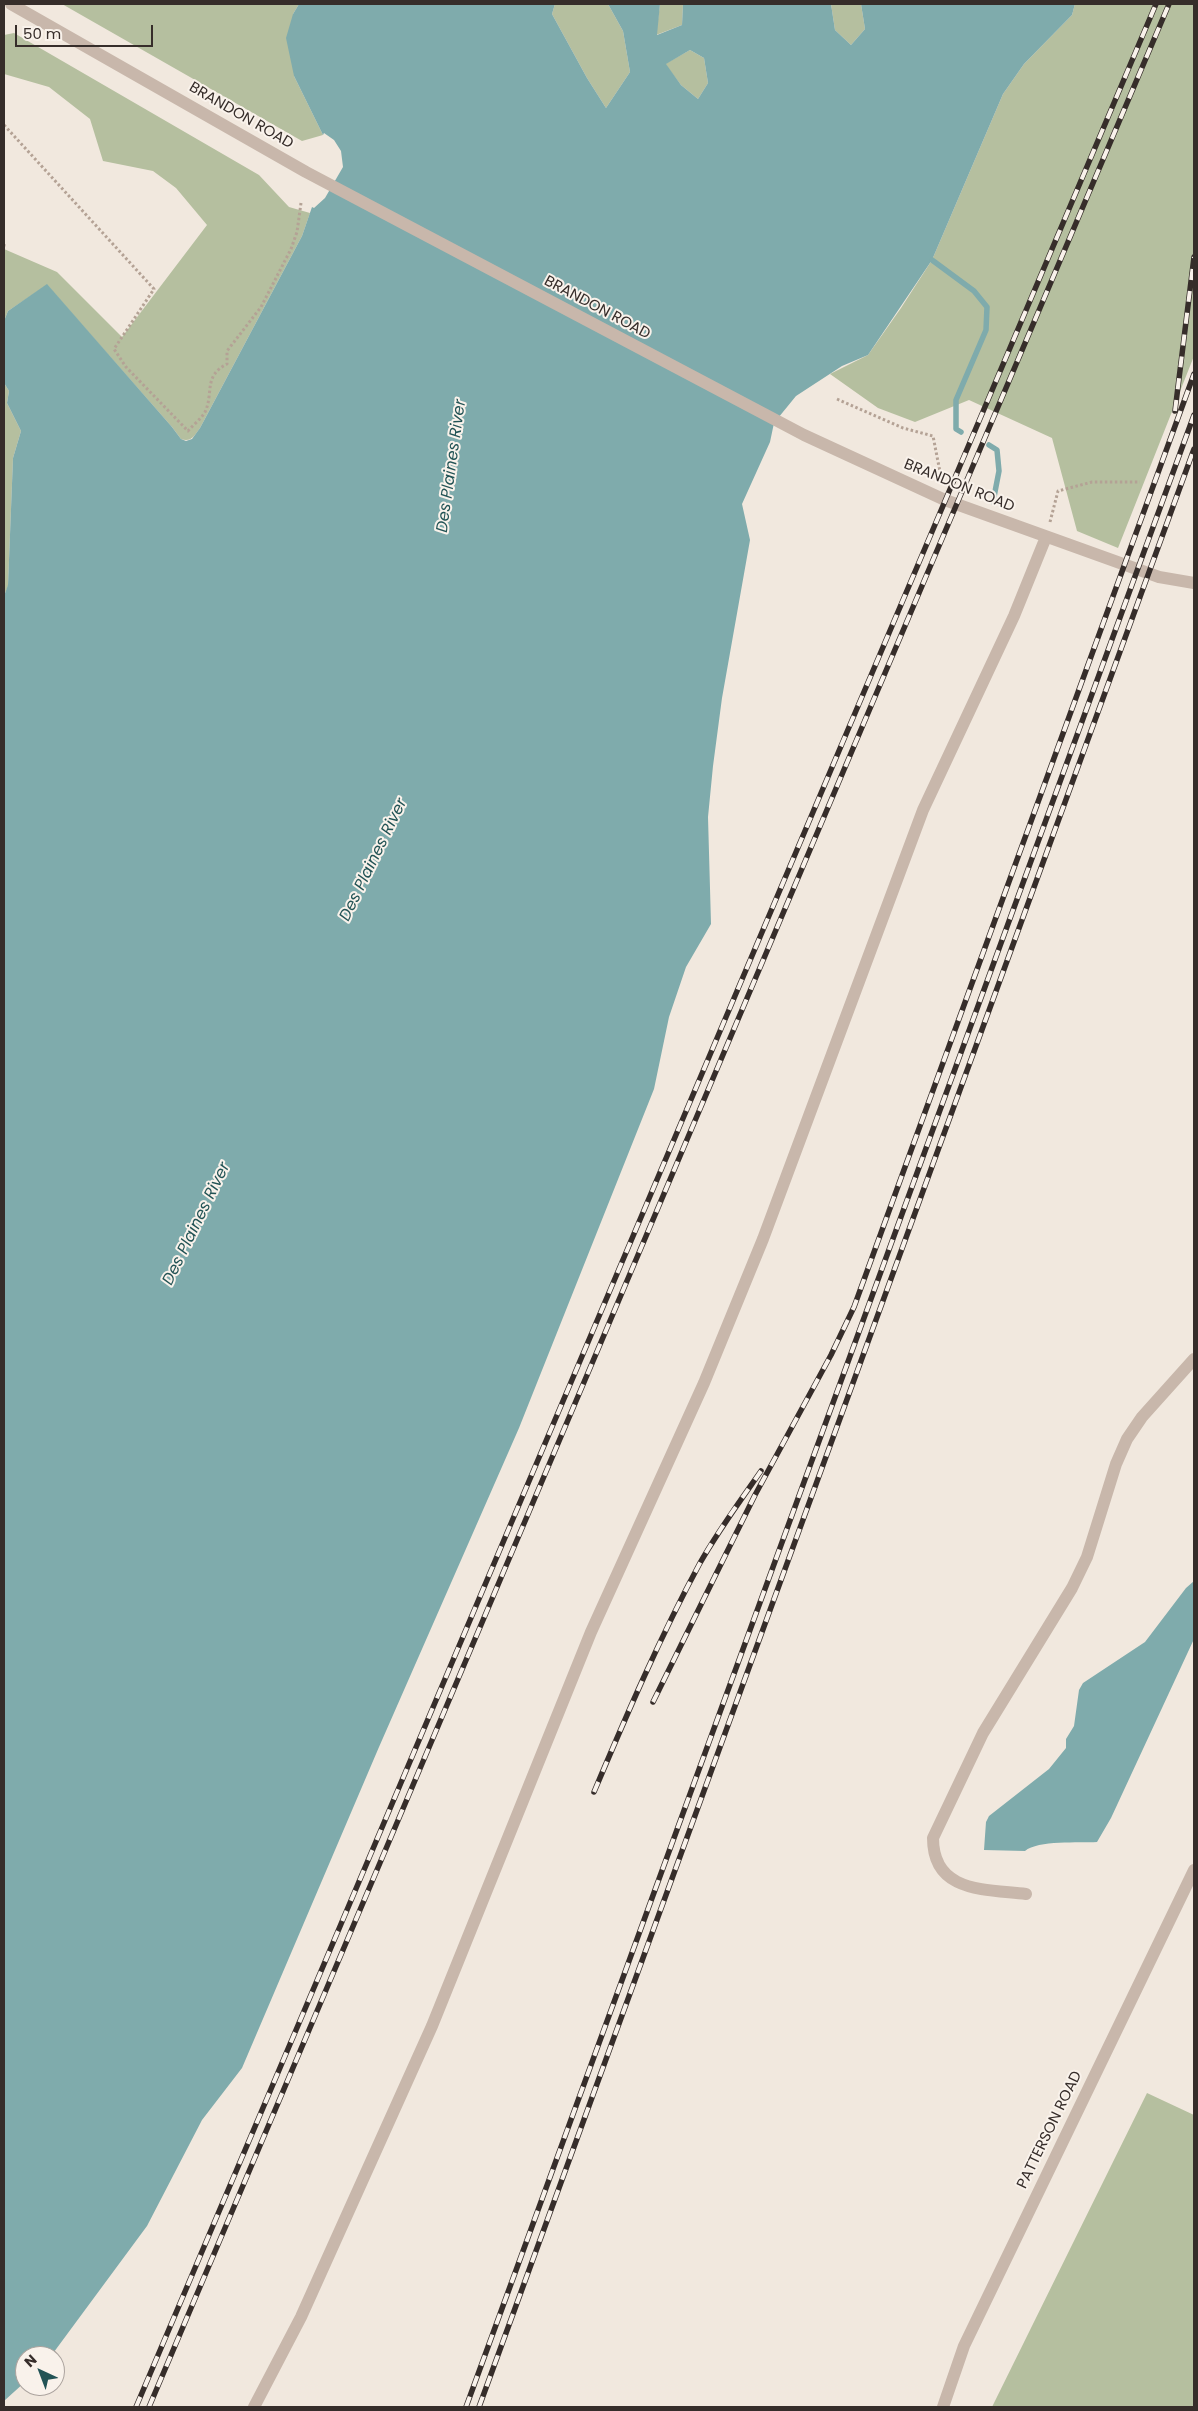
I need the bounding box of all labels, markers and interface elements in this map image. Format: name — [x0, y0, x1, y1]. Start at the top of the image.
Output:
scale bar — [18, 15, 155, 47]
text: 50 m — [23, 23, 61, 44]
street label: BRANDON ROAD — [186, 79, 296, 153]
street label: BRANDON ROAD — [541, 272, 653, 344]
water label: Des Plaines River — [433, 398, 471, 534]
street label: BRANDON ROAD — [901, 456, 1017, 516]
water label: Des Plaines River — [336, 796, 412, 924]
water label: Des Plaines River — [159, 1160, 235, 1288]
street label: PATTERSON ROAD — [1014, 2068, 1086, 2192]
north arrow — [15, 2346, 65, 2396]
text: N — [20, 2350, 41, 2372]

